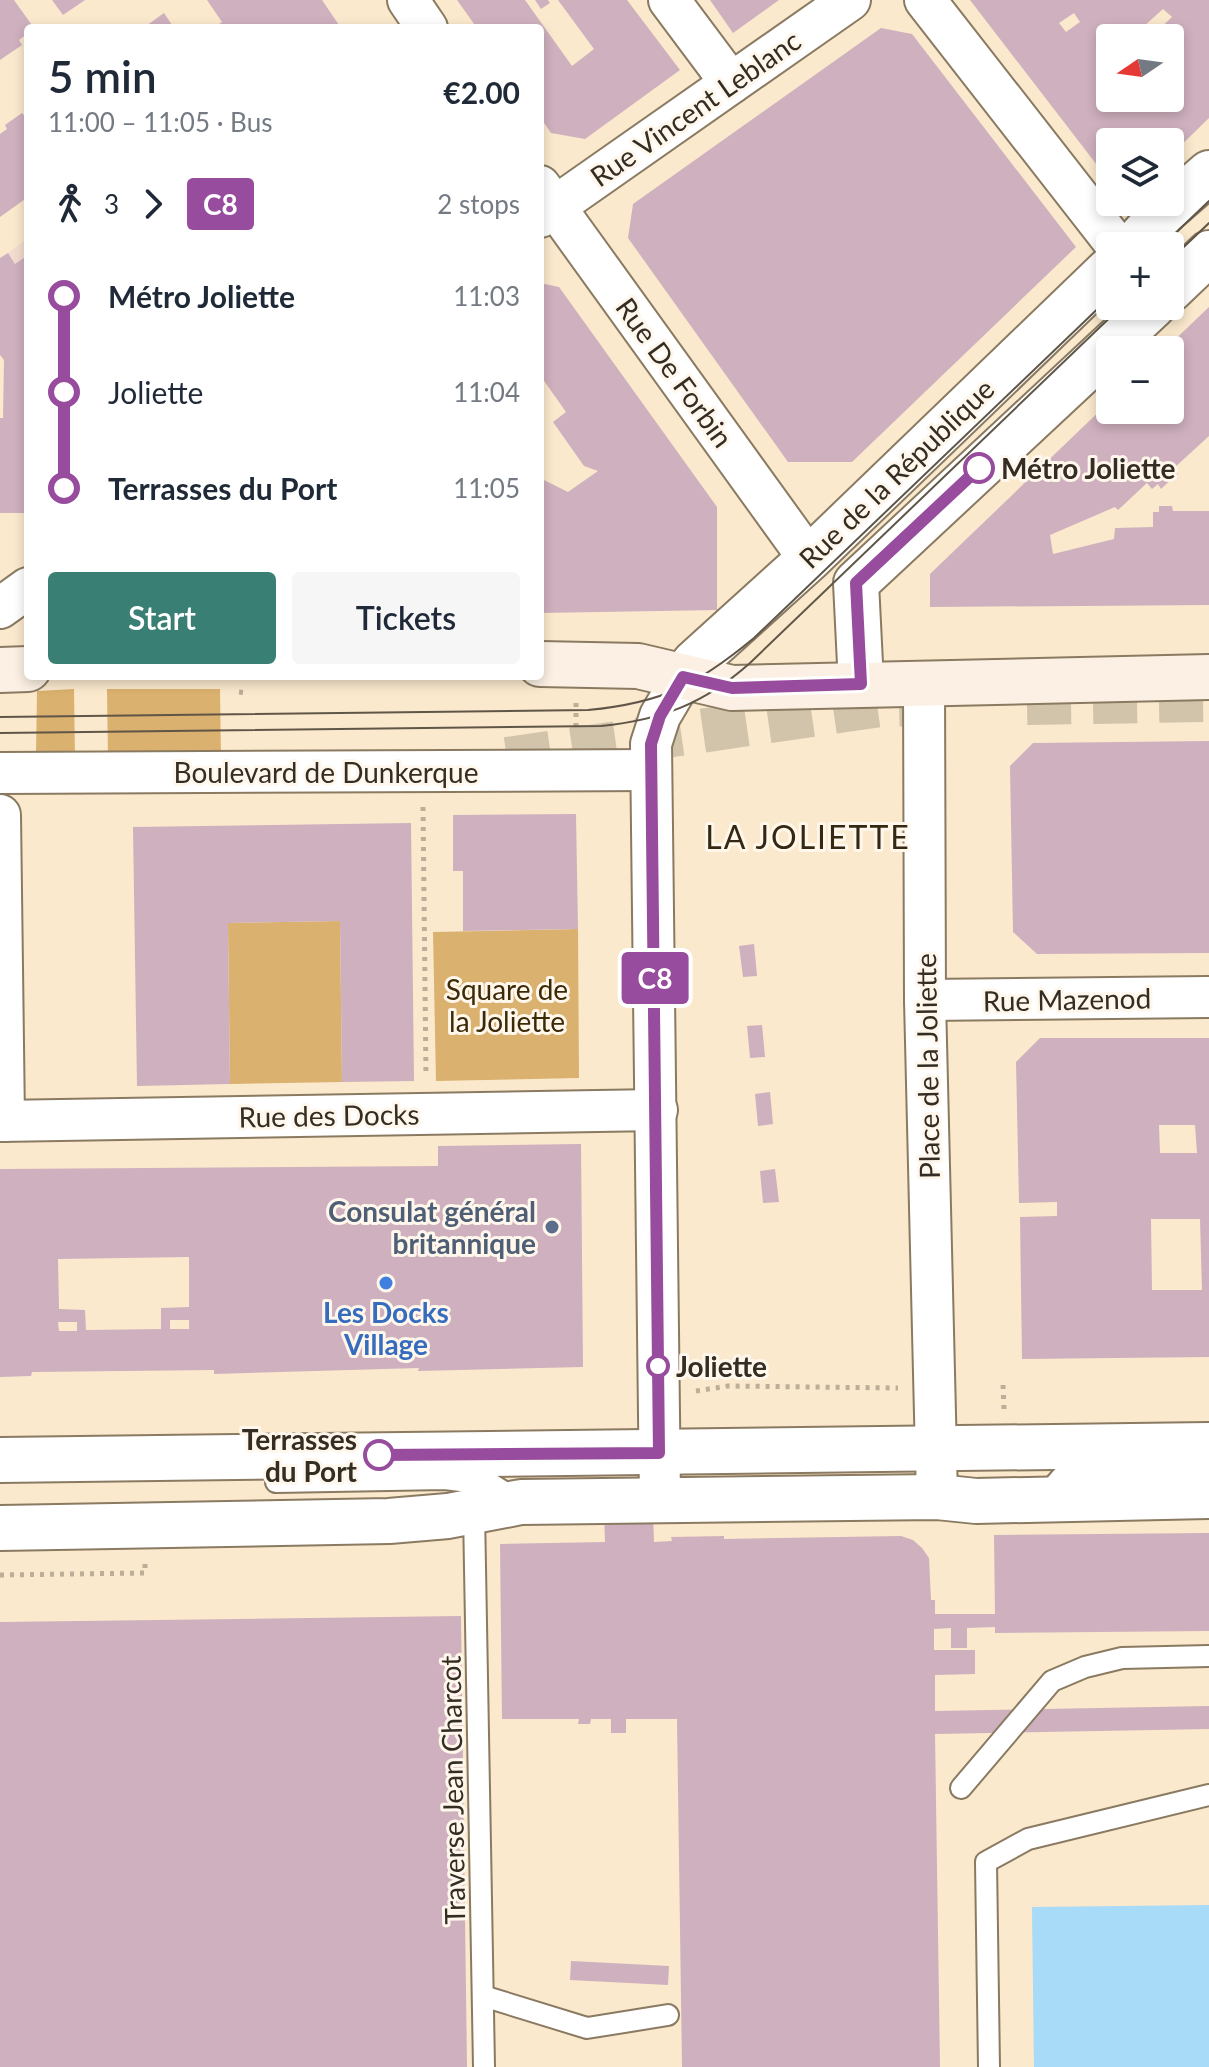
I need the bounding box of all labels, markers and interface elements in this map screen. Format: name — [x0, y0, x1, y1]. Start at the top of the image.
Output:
street label: Rue Vincent Leblanc — [583, 23, 807, 193]
north arrow — [1096, 24, 1184, 112]
map controls — [1096, 24, 1184, 424]
text: 5 min — [48, 50, 157, 102]
text: €2.00 — [443, 74, 520, 110]
text: 11:00 – 11:05 · Bus — [48, 106, 272, 138]
button: layers — [1096, 128, 1184, 216]
icon: walk — [48, 182, 92, 226]
icon: forward — [131, 182, 175, 226]
text: C8 — [203, 187, 238, 221]
text: 3 — [104, 188, 119, 220]
text: 2 stops — [437, 188, 520, 220]
button: + — [1096, 232, 1184, 320]
text: Métro Joliette — [108, 278, 295, 314]
text: 11:03 — [453, 280, 520, 312]
street label: Rue De Forbin — [609, 291, 741, 453]
button: − — [1096, 336, 1184, 424]
street label: Rue de la République — [792, 371, 1000, 575]
text: Joliette — [108, 374, 203, 410]
text: 11:04 — [453, 376, 520, 408]
place label: Métro Joliette — [1001, 451, 1175, 485]
marker: Métro Joliette — [964, 453, 994, 483]
text: Terrasses du Port — [108, 470, 337, 506]
text: 11:05 — [453, 472, 520, 504]
button: Start — [48, 572, 276, 664]
button: Tickets — [292, 572, 520, 664]
street label: Boulevard de Dunkerque — [174, 755, 478, 789]
district label: LA JOLIETTE — [705, 817, 911, 856]
line badge: C8 — [619, 952, 691, 1004]
street label: Place de la Joliette — [908, 953, 946, 1179]
text: C8 — [638, 961, 672, 995]
park label: Square de la Joliette — [446, 972, 568, 1038]
street label: Rue Mazenod — [983, 981, 1151, 1017]
street label: Rue des Docks — [238, 1096, 420, 1134]
place label: Consulat général britannique — [328, 1194, 536, 1260]
marker: Consulat général britannique — [543, 1218, 561, 1236]
marker: Les Docks Village — [377, 1274, 395, 1292]
place label: Les Docks Village — [323, 1295, 449, 1361]
place label: Joliette — [676, 1349, 767, 1383]
marker: Joliette — [647, 1355, 669, 1377]
place label: Terrasses du Port — [242, 1422, 358, 1488]
marker: Terrasses du Port — [364, 1440, 394, 1470]
street label: Traverse Jean Charcot — [433, 1655, 471, 1925]

